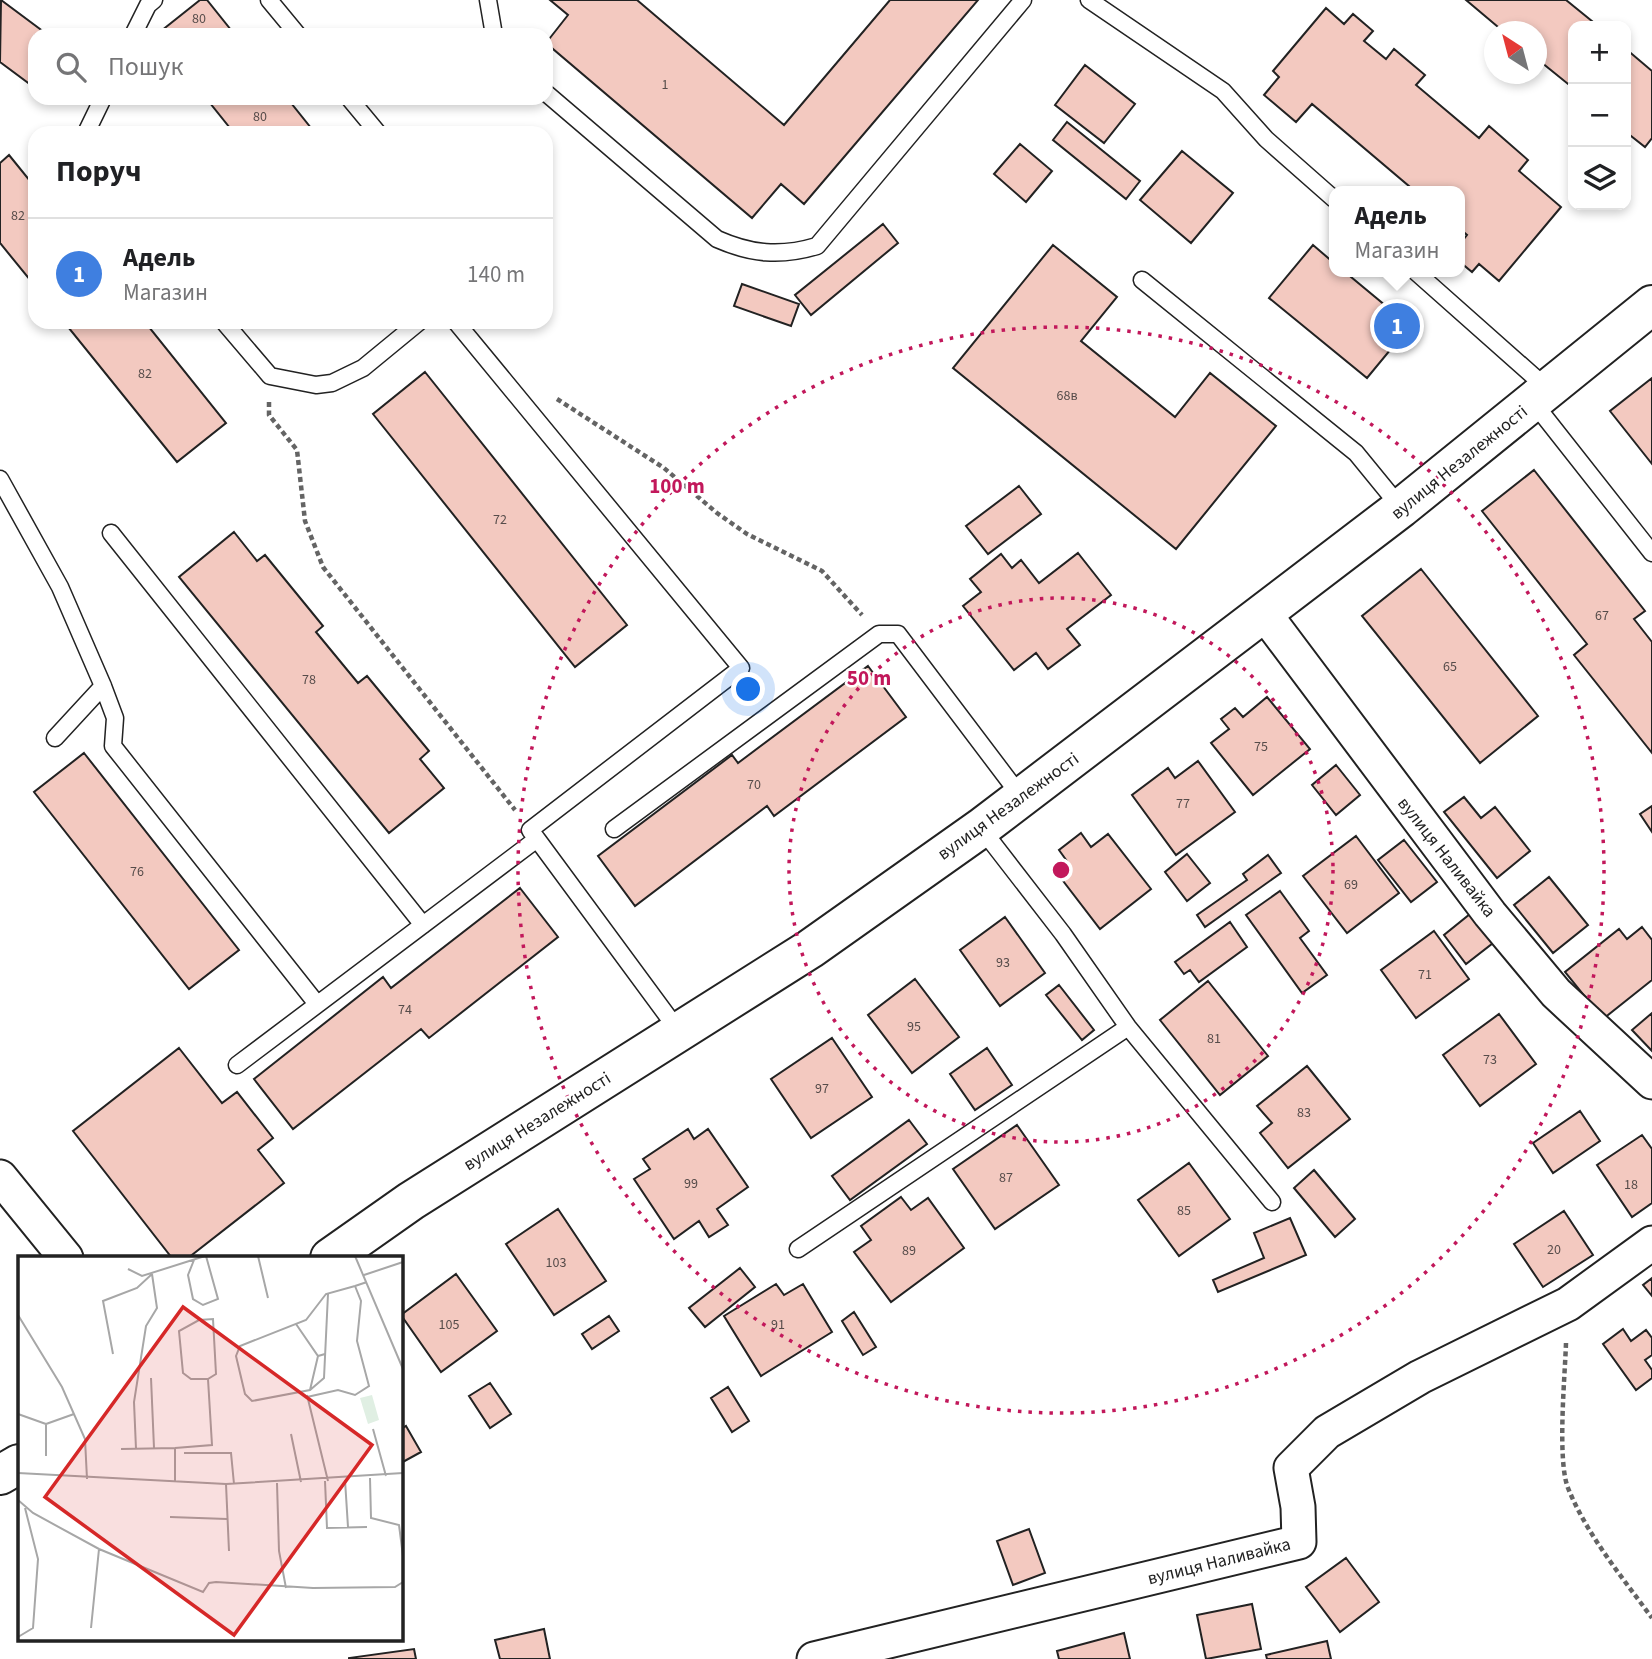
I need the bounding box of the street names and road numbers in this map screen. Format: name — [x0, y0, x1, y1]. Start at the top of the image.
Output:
street label: вулиця Незалежності — [1386, 399, 1533, 525]
street label: вулиця Незалежності — [932, 747, 1084, 866]
street label: вулиця Наливайка — [1392, 792, 1502, 923]
street label: вулиця Незалежності — [459, 1066, 616, 1177]
street label: вулиця Наливайка — [1145, 1532, 1293, 1591]

